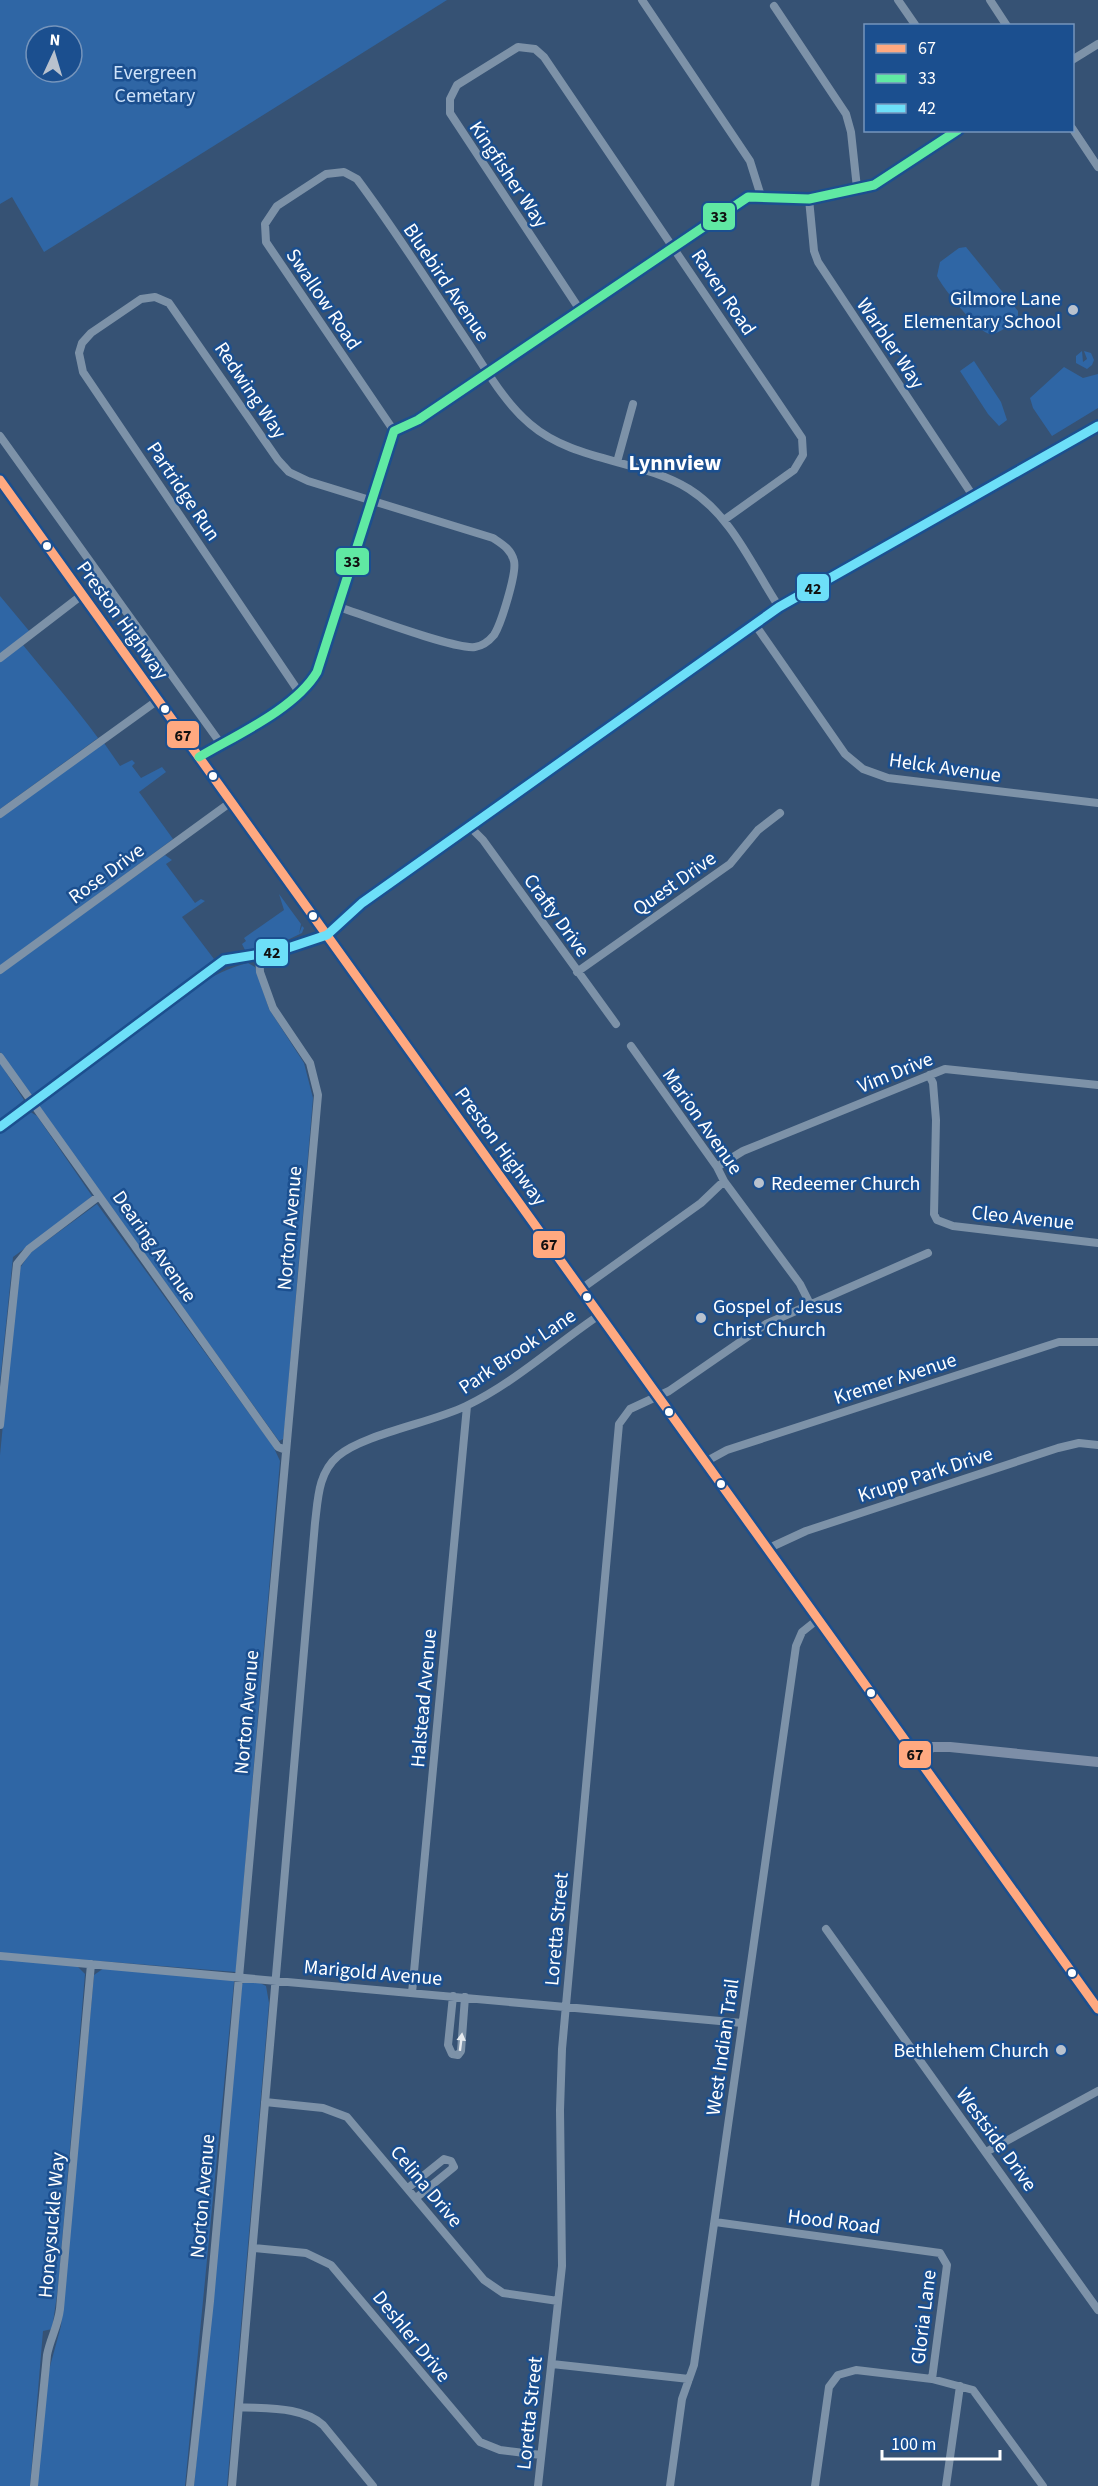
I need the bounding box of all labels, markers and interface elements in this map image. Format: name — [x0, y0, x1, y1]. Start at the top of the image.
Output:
north arrow — [24, 24, 84, 84]
legend — [864, 24, 1074, 132]
text: N — [49, 29, 61, 51]
text: 67 — [918, 36, 936, 61]
park label: Evergreen Cemetary — [113, 59, 197, 110]
text: 33 — [918, 66, 936, 91]
text: 42 — [918, 96, 936, 121]
street label: Kingfisher Way — [462, 116, 555, 234]
line badge: 33 — [702, 202, 736, 231]
text: 33 — [711, 206, 727, 228]
street label: Bluebird Avenue — [396, 218, 496, 347]
street label: Swallow Road — [279, 243, 368, 356]
street label: Raven Road — [684, 244, 762, 341]
place label: Gilmore Lane Elementary School — [903, 285, 1061, 336]
street label: Warbler Way — [849, 293, 931, 395]
marker: Gilmore Lane Elementary School — [1066, 303, 1080, 317]
street label: Redwing Way — [207, 337, 293, 445]
street label: Partridge Run — [140, 436, 227, 547]
district label: Lynnview — [629, 447, 721, 479]
unlabelled marker — [41, 540, 53, 552]
line badge: 33 — [335, 547, 370, 576]
text: 33 — [344, 551, 360, 573]
street label: Preston Highway — [69, 555, 175, 686]
line badge: 42 — [796, 573, 830, 602]
text: 42 — [805, 578, 821, 600]
unlabelled marker — [159, 703, 171, 715]
line badge: 67 — [166, 720, 200, 749]
text: 67 — [175, 725, 191, 747]
street label: Helck Avenue — [887, 746, 1003, 790]
unlabelled marker — [207, 770, 219, 782]
street label: Rose Drive — [63, 837, 150, 911]
street label: Quest Drive — [627, 845, 722, 923]
street label: Crafty Drive — [516, 868, 596, 963]
unlabelled marker — [307, 910, 319, 922]
line badge: 42 — [255, 938, 289, 967]
text: 42 — [264, 942, 280, 964]
street label: Vim Drive — [853, 1045, 937, 1101]
street label: Marion Avenue — [655, 1063, 749, 1180]
street label: Preston Highway — [447, 1081, 553, 1212]
street label: Norton Avenue — [271, 1165, 309, 1291]
place label: Redeemer Church — [771, 1170, 920, 1198]
marker: Redeemer Church — [752, 1176, 766, 1190]
street label: Dearing Avenue — [105, 1185, 203, 1308]
street label: Cleo Avenue — [970, 1199, 1076, 1237]
line badge: 67 — [532, 1230, 566, 1259]
text: 67 — [541, 1234, 557, 1256]
unlabelled marker — [581, 1291, 593, 1303]
place label: Gospel of Jesus Christ Church — [713, 1293, 842, 1344]
street label: Park Brook Lane — [453, 1302, 582, 1401]
marker: Gospel of Jesus Christ Church — [694, 1311, 708, 1325]
street label: Kremer Avenue — [830, 1346, 960, 1412]
unlabelled marker — [663, 1406, 675, 1418]
street label: Krupp Park Drive — [854, 1440, 996, 1510]
unlabelled marker — [715, 1478, 727, 1490]
street label: Halstead Avenue — [404, 1627, 444, 1769]
street label: Norton Avenue — [228, 1649, 266, 1775]
unlabelled marker — [865, 1687, 877, 1699]
line badge: 67 — [898, 1740, 932, 1769]
text: 67 — [907, 1744, 923, 1766]
street label: Loretta Street — [538, 1871, 576, 1987]
street label: Marigold Avenue — [302, 1953, 443, 1993]
unlabelled marker — [1066, 1967, 1078, 1979]
street label: West Indian Trail — [700, 1977, 746, 2117]
one-way arrow — [457, 2032, 466, 2051]
place label: Bethlehem Church — [894, 2037, 1049, 2065]
marker: Bethlehem Church — [1054, 2043, 1068, 2057]
street label: Westside Drive — [949, 2082, 1043, 2197]
street label: Norton Avenue — [184, 2133, 222, 2259]
street label: Celina Drive — [383, 2139, 469, 2234]
street label: Honeysuckle Way — [32, 2150, 72, 2299]
street label: Hood Road — [786, 2202, 882, 2242]
street label: Gloria Lane — [904, 2268, 944, 2366]
street label: Deshler Drive — [365, 2285, 457, 2389]
street label: Loretta Street — [510, 2355, 550, 2471]
scale bar — [882, 2423, 1000, 2461]
text: 100 m — [891, 2432, 936, 2457]

